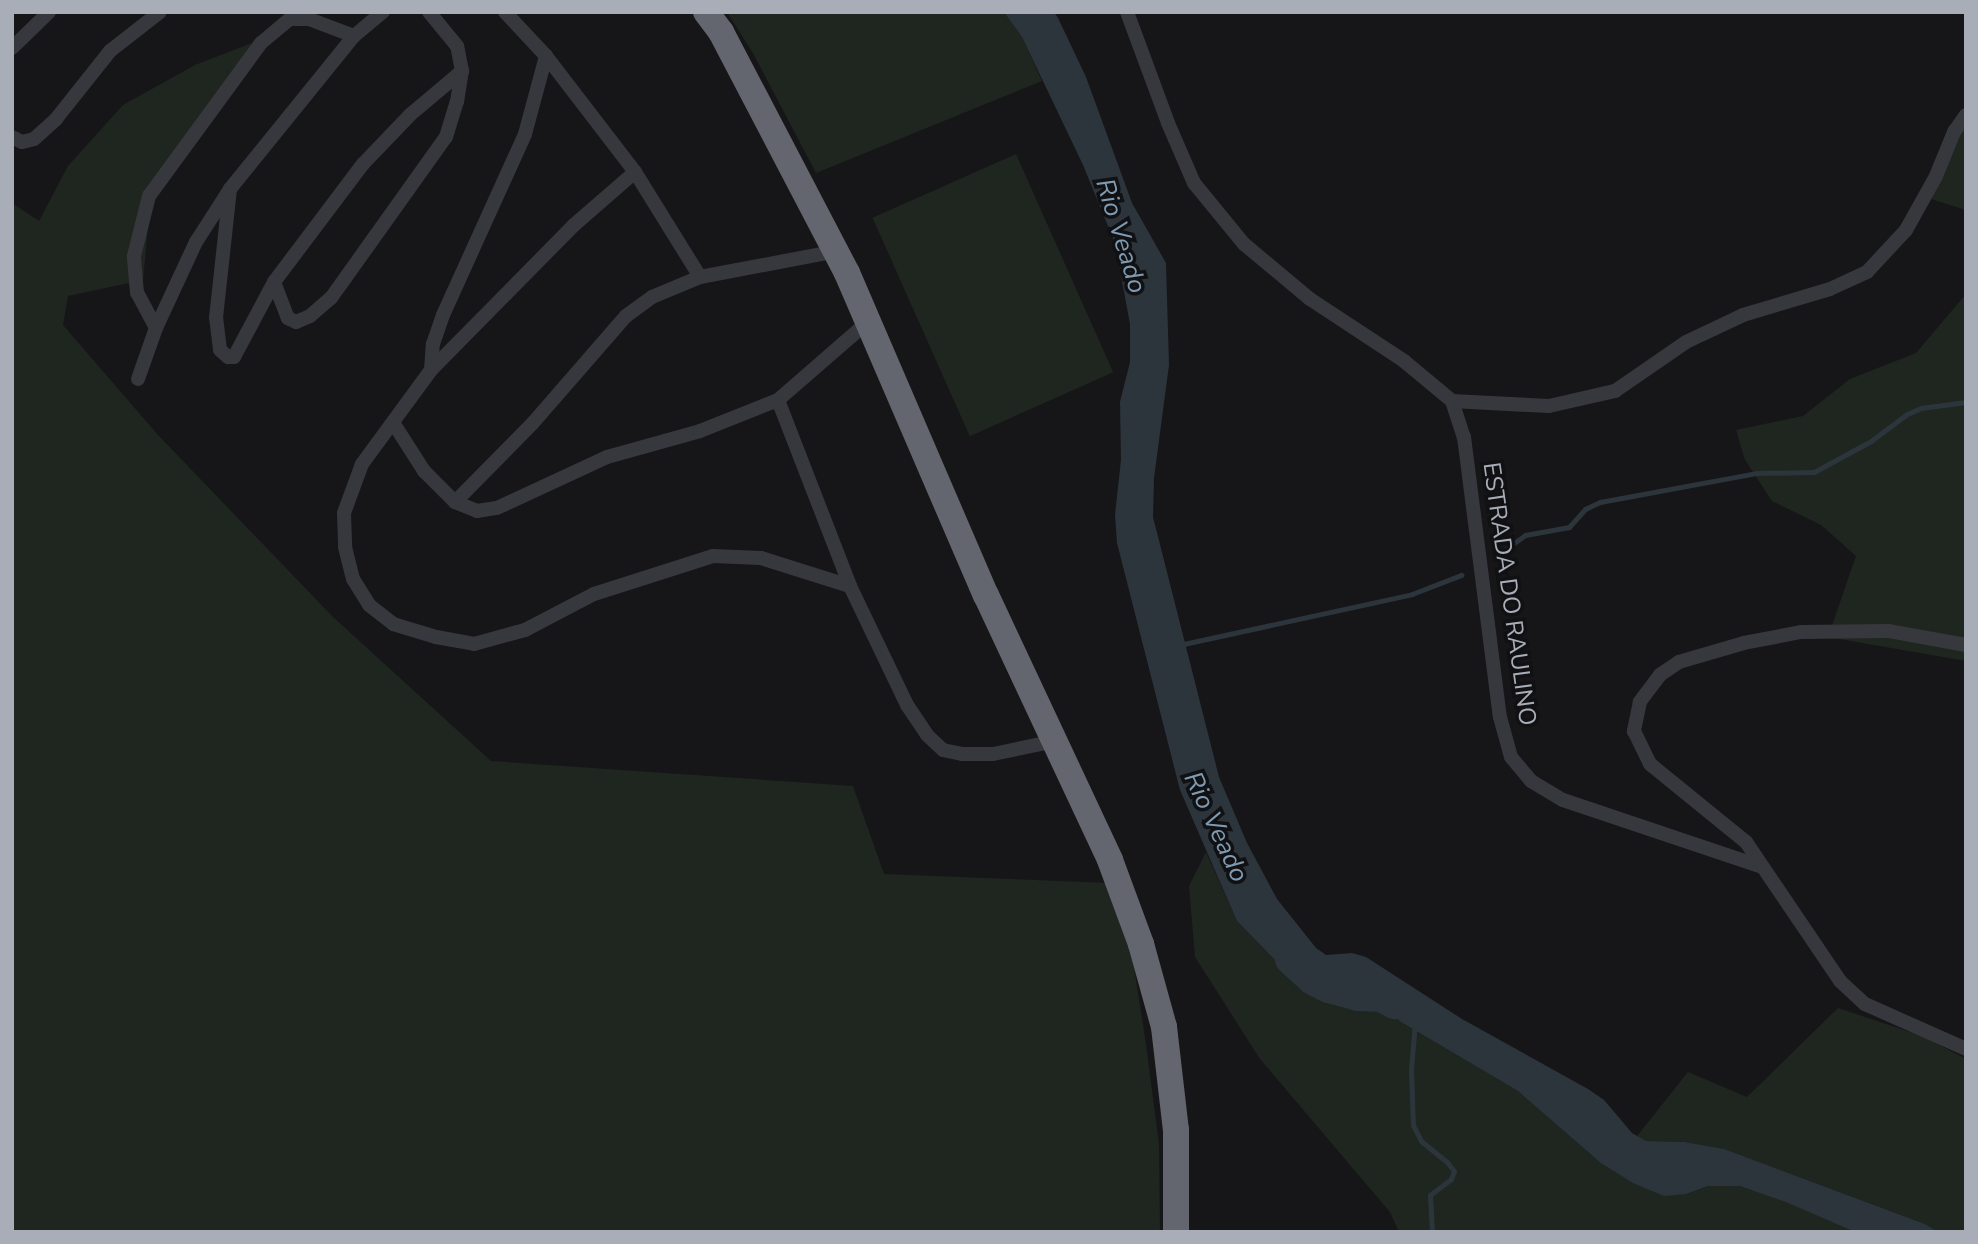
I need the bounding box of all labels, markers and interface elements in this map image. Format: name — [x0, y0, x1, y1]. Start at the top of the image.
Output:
water label: Rio Veado — [1089, 175, 1153, 297]
street label: ESTRADA DO RAULINO — [1476, 461, 1542, 727]
water label: Rio Veado — [1177, 767, 1255, 887]

